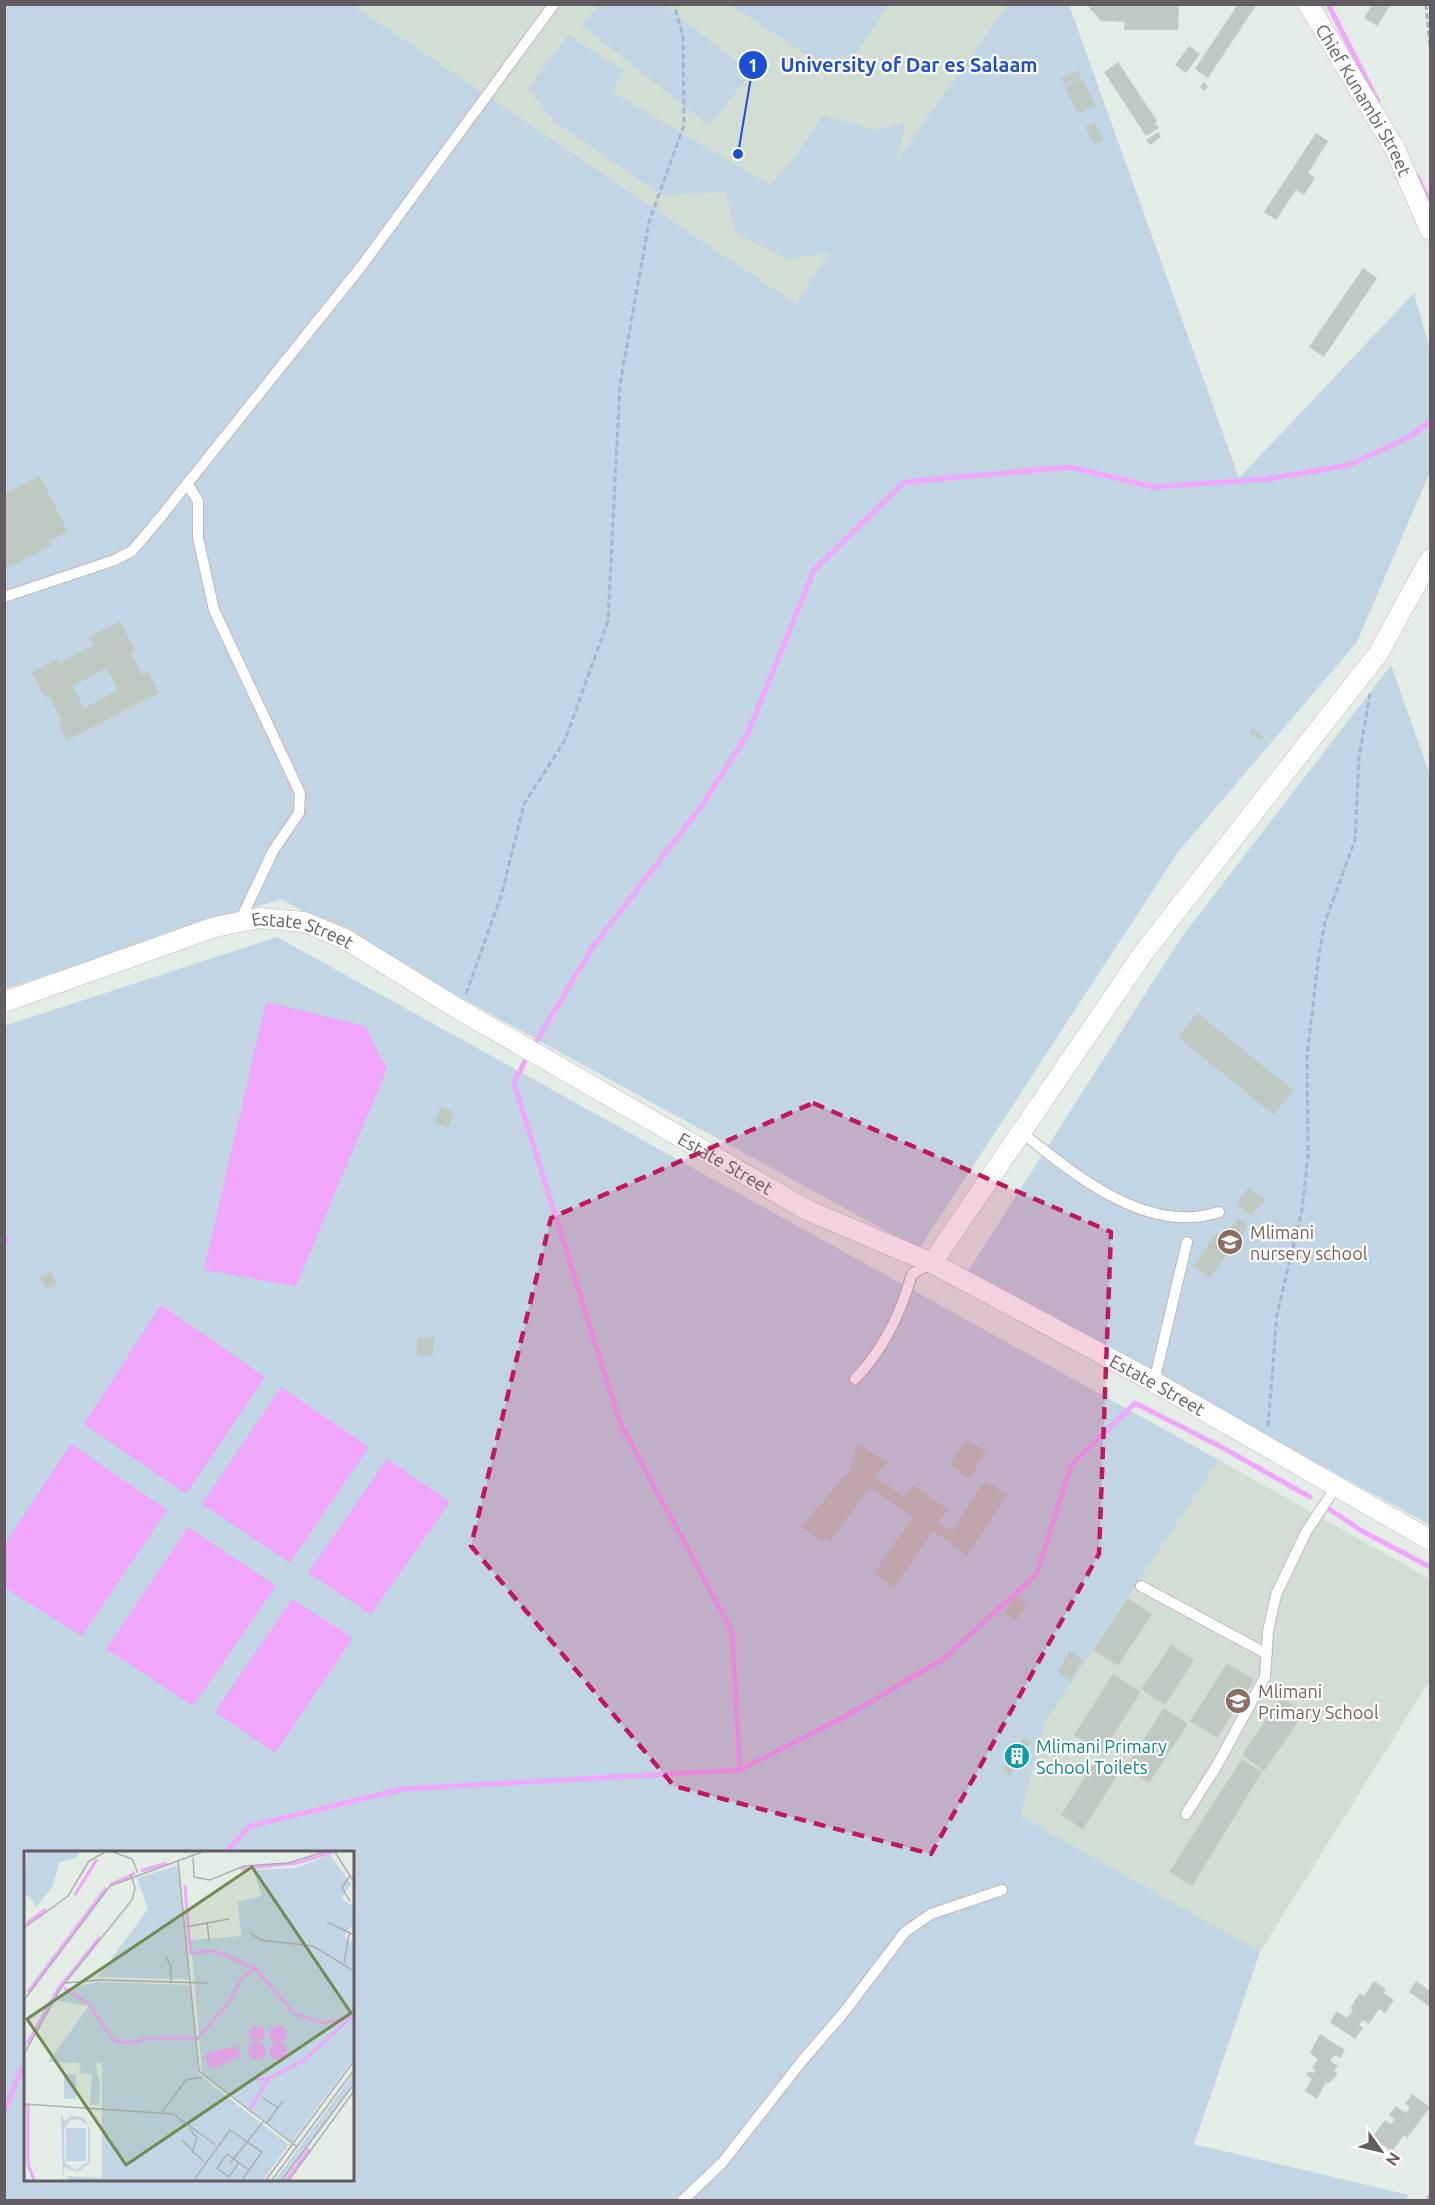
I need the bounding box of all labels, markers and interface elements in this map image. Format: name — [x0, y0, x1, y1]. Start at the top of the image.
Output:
street label: Chief Kunambi Street — [1312, 20, 1415, 179]
callout: University of Dar es Salaam — [738, 46, 1049, 84]
text: University of Dar es Salaam — [780, 53, 1038, 76]
text: 1 — [748, 55, 758, 75]
street label: Estate Street — [249, 908, 357, 952]
street label: Estate Street — [675, 1128, 776, 1198]
place label: Mlimani nursery school — [1250, 1222, 1368, 1263]
school or university icon: Mlimani nursery school — [1215, 1227, 1245, 1257]
street label: Estate Street — [1106, 1350, 1209, 1419]
place label: Mlimani Primary School — [1258, 1681, 1379, 1722]
school or university icon: Mlimani Primary School — [1223, 1686, 1253, 1716]
place label: Mlimani Primary School Toilets — [1036, 1736, 1167, 1777]
building icon: Mlimani Primary School Toilets — [1002, 1741, 1032, 1771]
inset map — [24, 1851, 354, 2181]
north arrow — [1351, 2121, 1411, 2181]
text: N — [1383, 2149, 1404, 2169]

